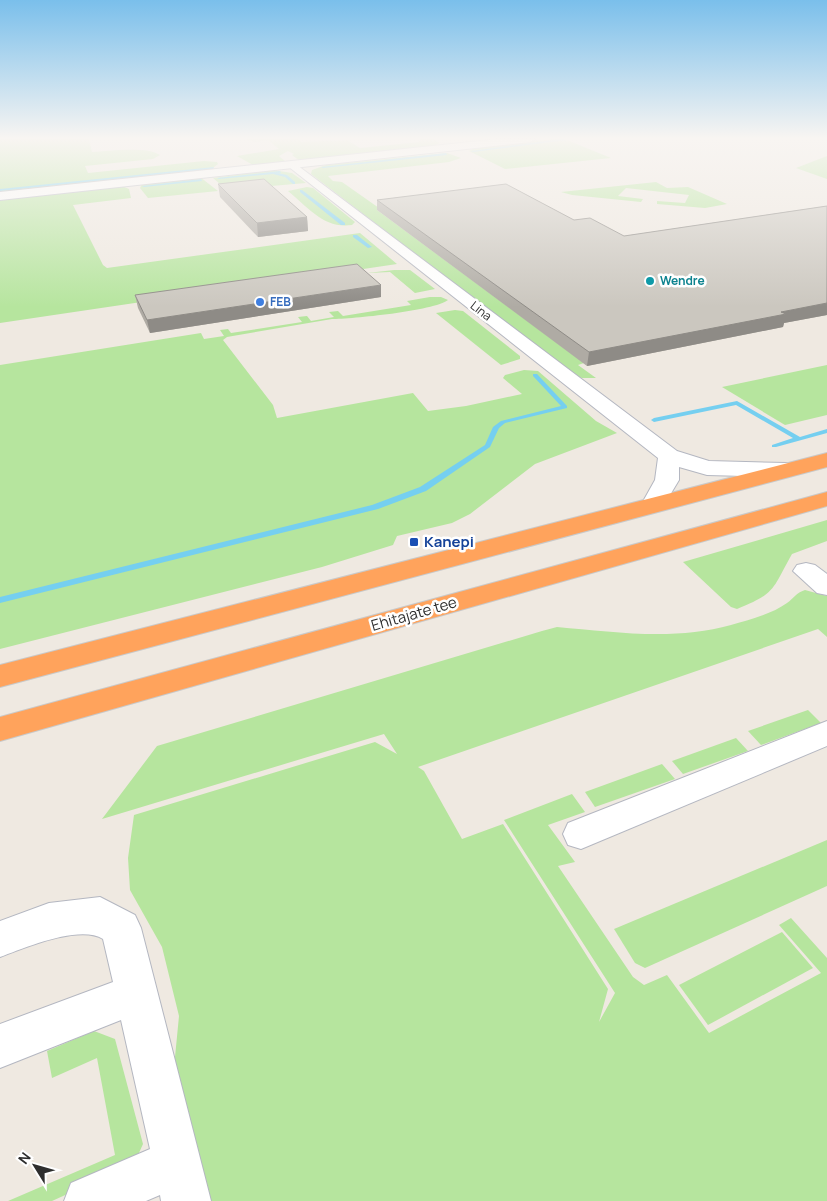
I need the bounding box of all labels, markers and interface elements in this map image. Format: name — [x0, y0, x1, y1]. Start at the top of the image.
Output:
place label: Wendre — [660, 272, 705, 289]
marker: Wendre — [644, 275, 656, 287]
place label: FEB — [270, 293, 291, 310]
marker: FEB — [254, 296, 266, 308]
street label: Lina — [467, 297, 495, 324]
place label: Kanepi — [424, 531, 474, 552]
marker: Kanepi — [408, 536, 420, 548]
street label: Ehitajate tee — [369, 591, 459, 636]
north arrow — [10, 1141, 60, 1191]
text: N — [14, 1148, 35, 1168]

